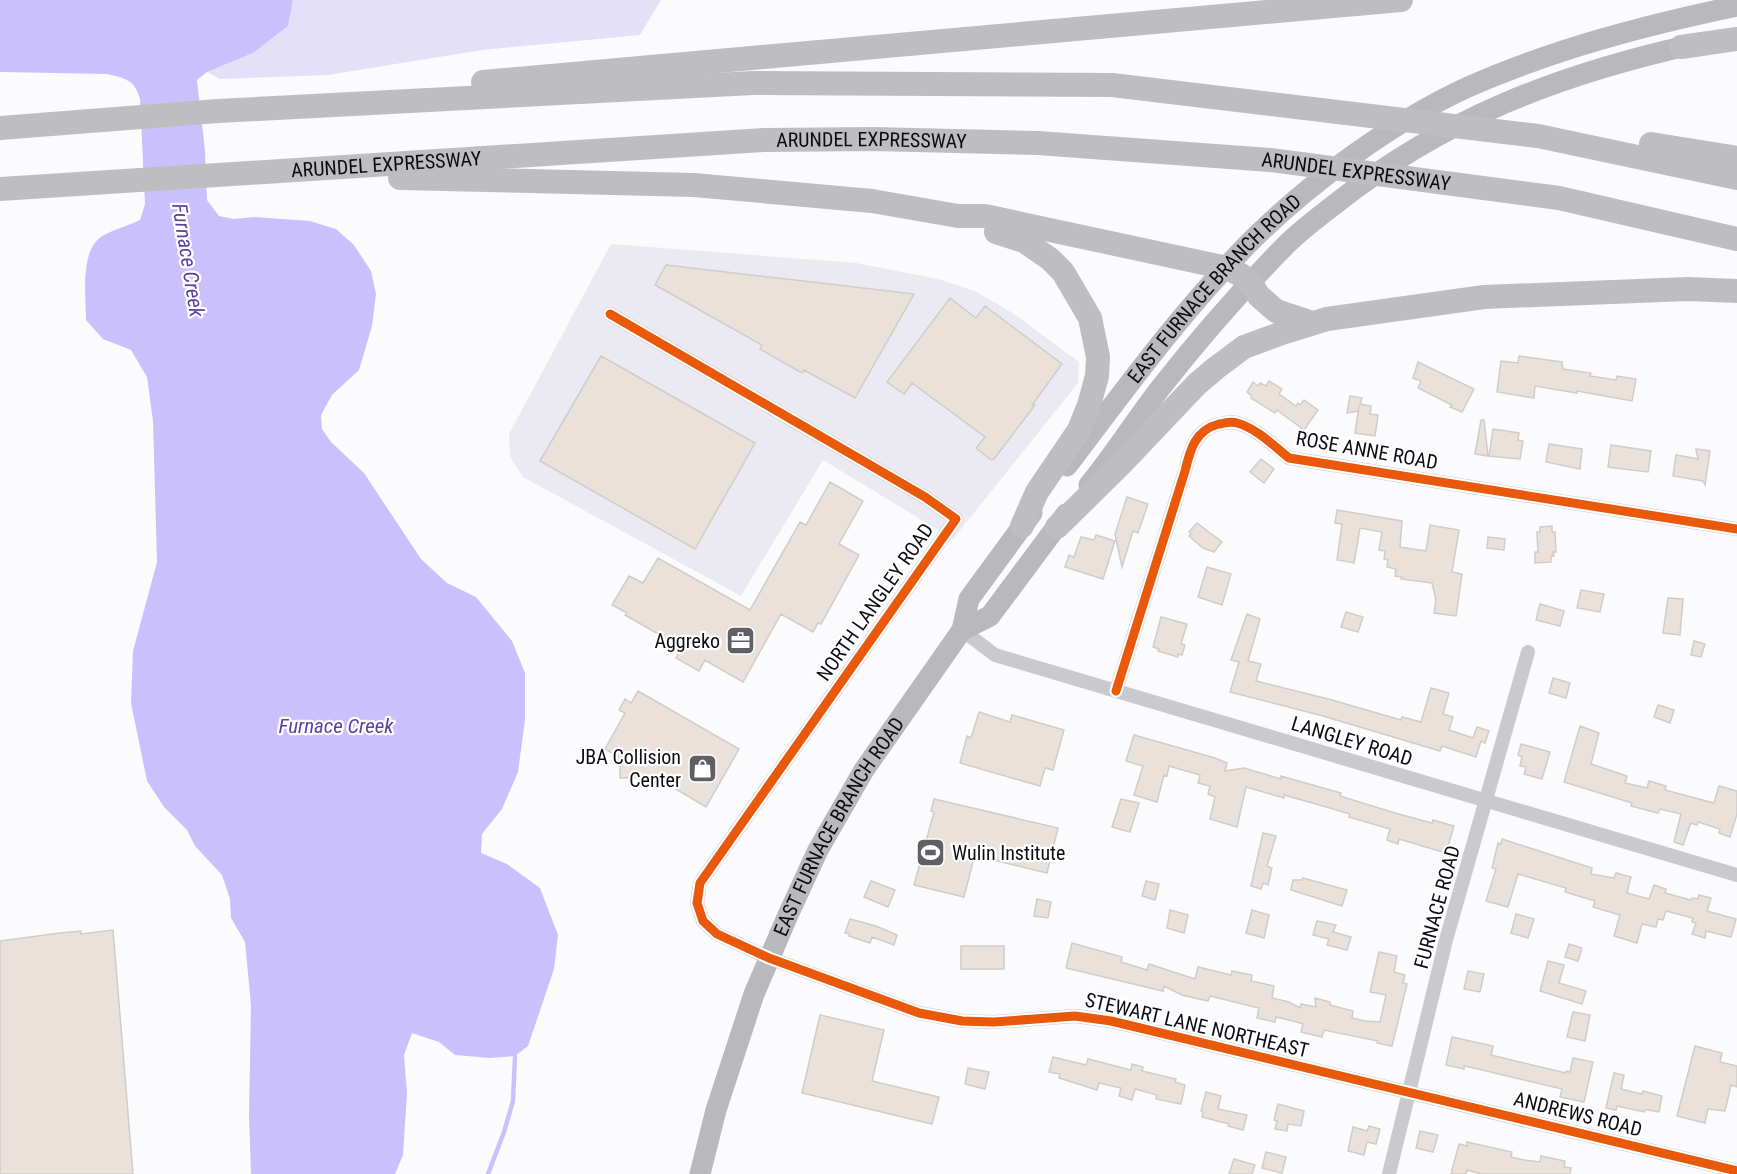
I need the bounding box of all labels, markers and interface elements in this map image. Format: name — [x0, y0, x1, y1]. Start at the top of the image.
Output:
street label: ARUNDEL EXPRESSWAY — [776, 127, 968, 153]
street label: ARUNDEL EXPRESSWAY — [290, 146, 483, 182]
street label: ARUNDEL EXPRESSWAY — [1261, 147, 1453, 196]
street label: EAST FURNACE BRANCH ROAD — [1122, 189, 1306, 388]
water label: Furnace Creek — [167, 201, 209, 319]
street label: ROSE ANNE ROAD — [1294, 426, 1440, 474]
street label: NORTH LANGLEY ROAD — [812, 519, 938, 685]
office icon: Aggreko — [725, 625, 757, 657]
place label: Aggreko — [654, 629, 720, 653]
street label: LANGLEY ROAD — [1289, 711, 1415, 771]
street label: EAST FURNACE BRANCH ROAD — [768, 713, 909, 940]
water label: Furnace Creek — [279, 714, 394, 738]
place label: JBA Collision Center — [576, 745, 681, 792]
shop icon: JBA Collision Center — [686, 753, 718, 785]
sports icon: Wulin Institute — [915, 837, 947, 869]
place label: Wulin Institute — [952, 841, 1065, 865]
street label: FURNACE ROAD — [1409, 843, 1465, 971]
street label: STEWART LANE NORTHEAST — [1083, 988, 1311, 1062]
street label: ANDREWS ROAD — [1511, 1086, 1645, 1142]

